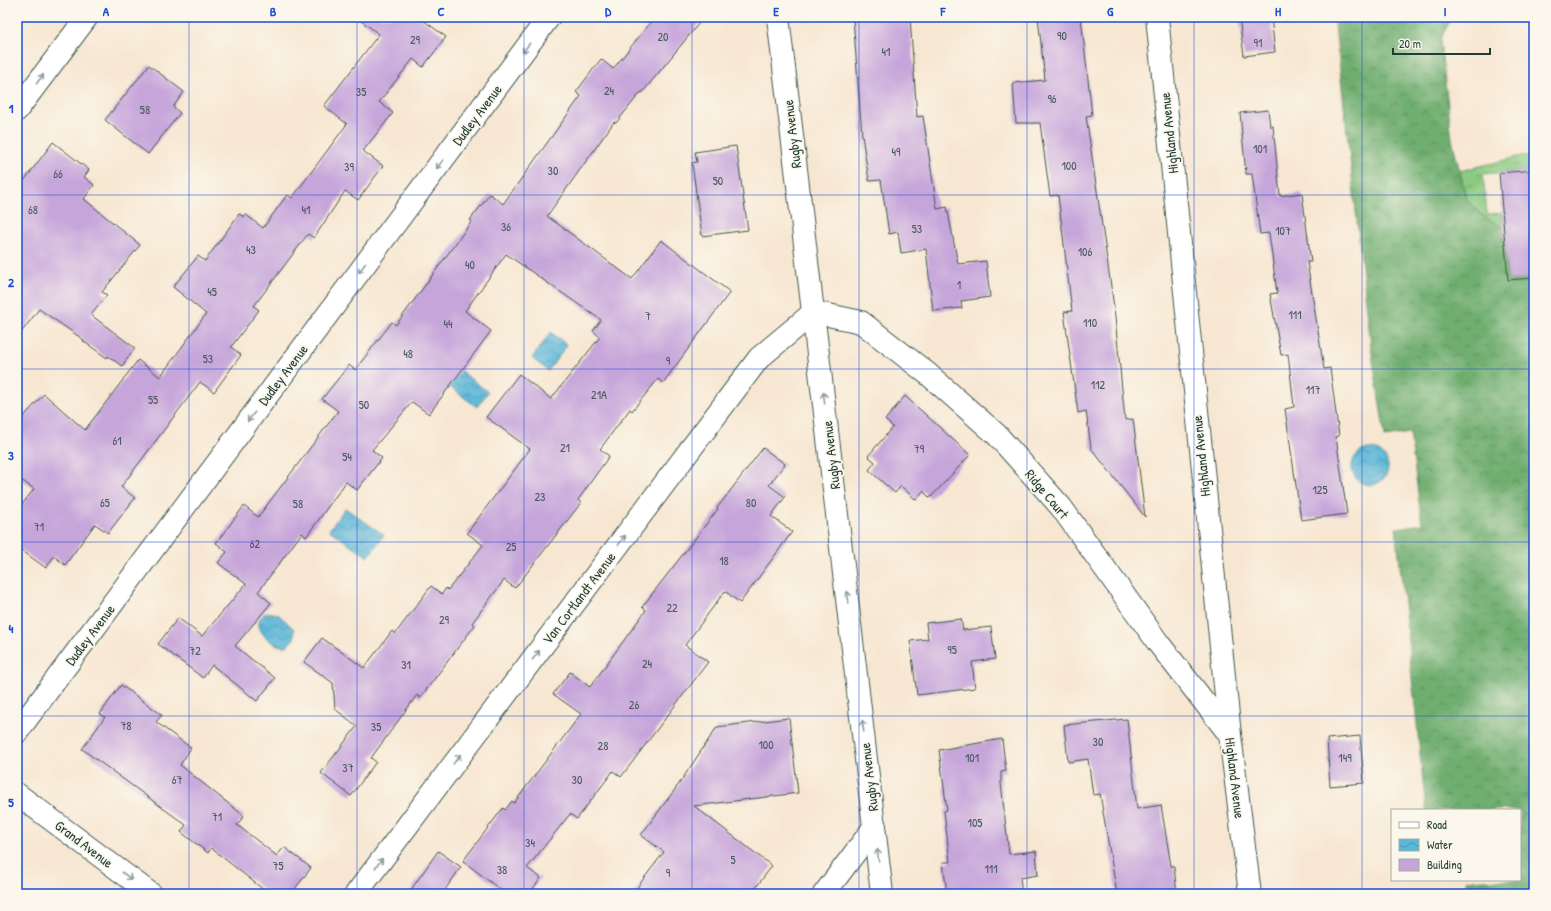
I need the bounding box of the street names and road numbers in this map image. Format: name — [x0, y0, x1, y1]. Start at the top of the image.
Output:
street label: Dudley Avenue — [447, 80, 507, 150]
street label: Highland Avenue — [1155, 91, 1183, 175]
street label: Rugby Avenue — [778, 98, 806, 169]
street label: Dudley Avenue — [253, 340, 313, 410]
street label: Highland Avenue — [1187, 414, 1215, 498]
street label: Rugby Avenue — [817, 419, 845, 490]
street label: Ridge Court — [1020, 465, 1074, 523]
street label: Van Cortlandt Avenue — [538, 547, 620, 648]
street label: Dudley Avenue — [60, 600, 120, 670]
street label: Highland Avenue — [1220, 736, 1250, 820]
street label: Rugby Avenue — [855, 741, 883, 812]
street label: Grand Avenue — [51, 816, 118, 872]

